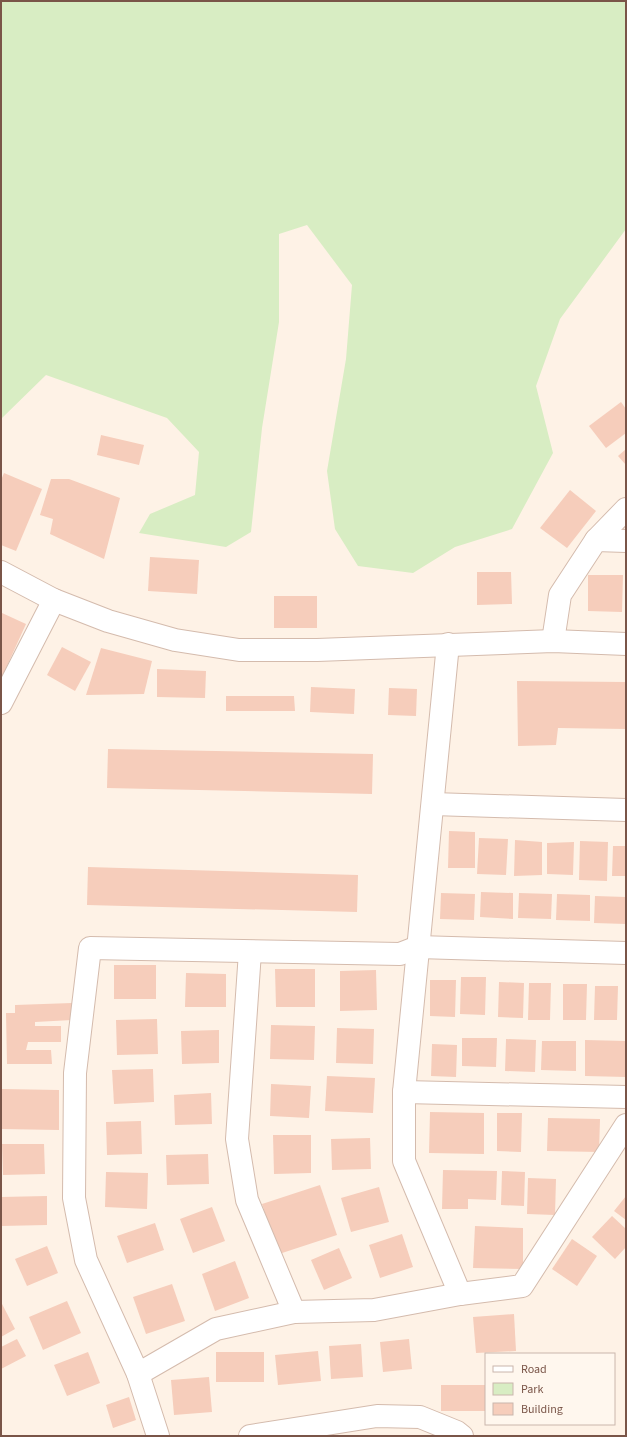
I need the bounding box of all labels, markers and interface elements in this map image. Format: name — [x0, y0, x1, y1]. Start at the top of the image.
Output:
legend — [485, 1353, 615, 1425]
text: Road — [521, 1361, 547, 1378]
text: Park — [521, 1381, 543, 1398]
text: Building — [521, 1401, 563, 1418]

